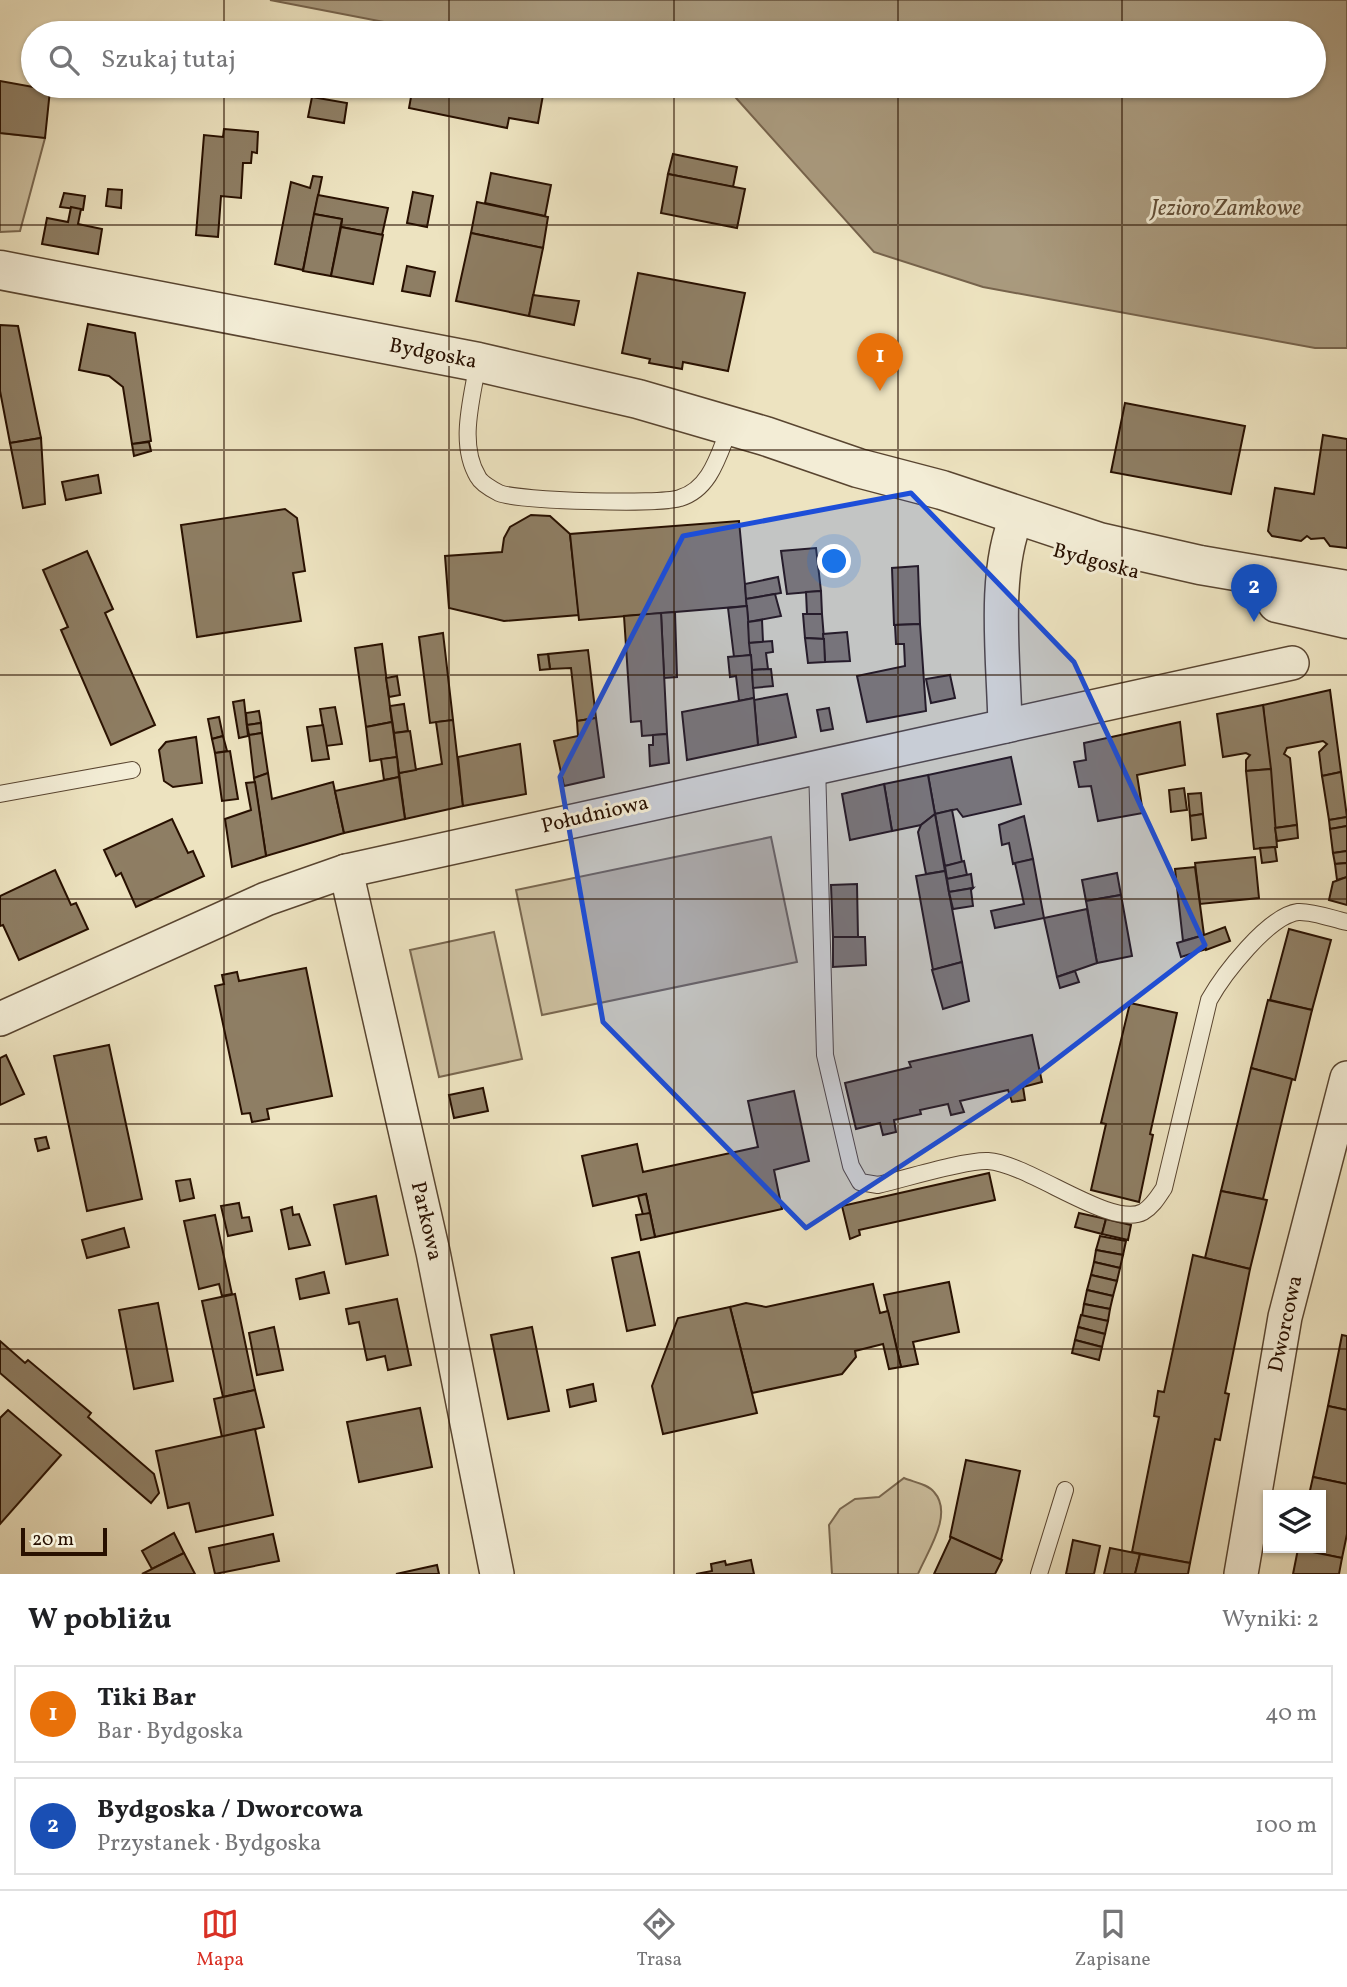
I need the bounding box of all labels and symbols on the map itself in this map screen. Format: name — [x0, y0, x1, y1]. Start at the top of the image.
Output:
water label: Jezioro Zamkowe — [1149, 193, 1302, 225]
street label: Bydgoska — [387, 331, 479, 377]
pin: 1 — [857, 333, 903, 391]
street label: Bydgoska — [1049, 536, 1143, 588]
your location — [817, 544, 851, 578]
pin: 2 — [1231, 564, 1277, 622]
street label: Południowa — [539, 789, 651, 841]
street label: Parkowa — [403, 1179, 449, 1263]
street label: Dworcowa — [1262, 1273, 1310, 1375]
scale bar — [21, 1525, 107, 1557]

